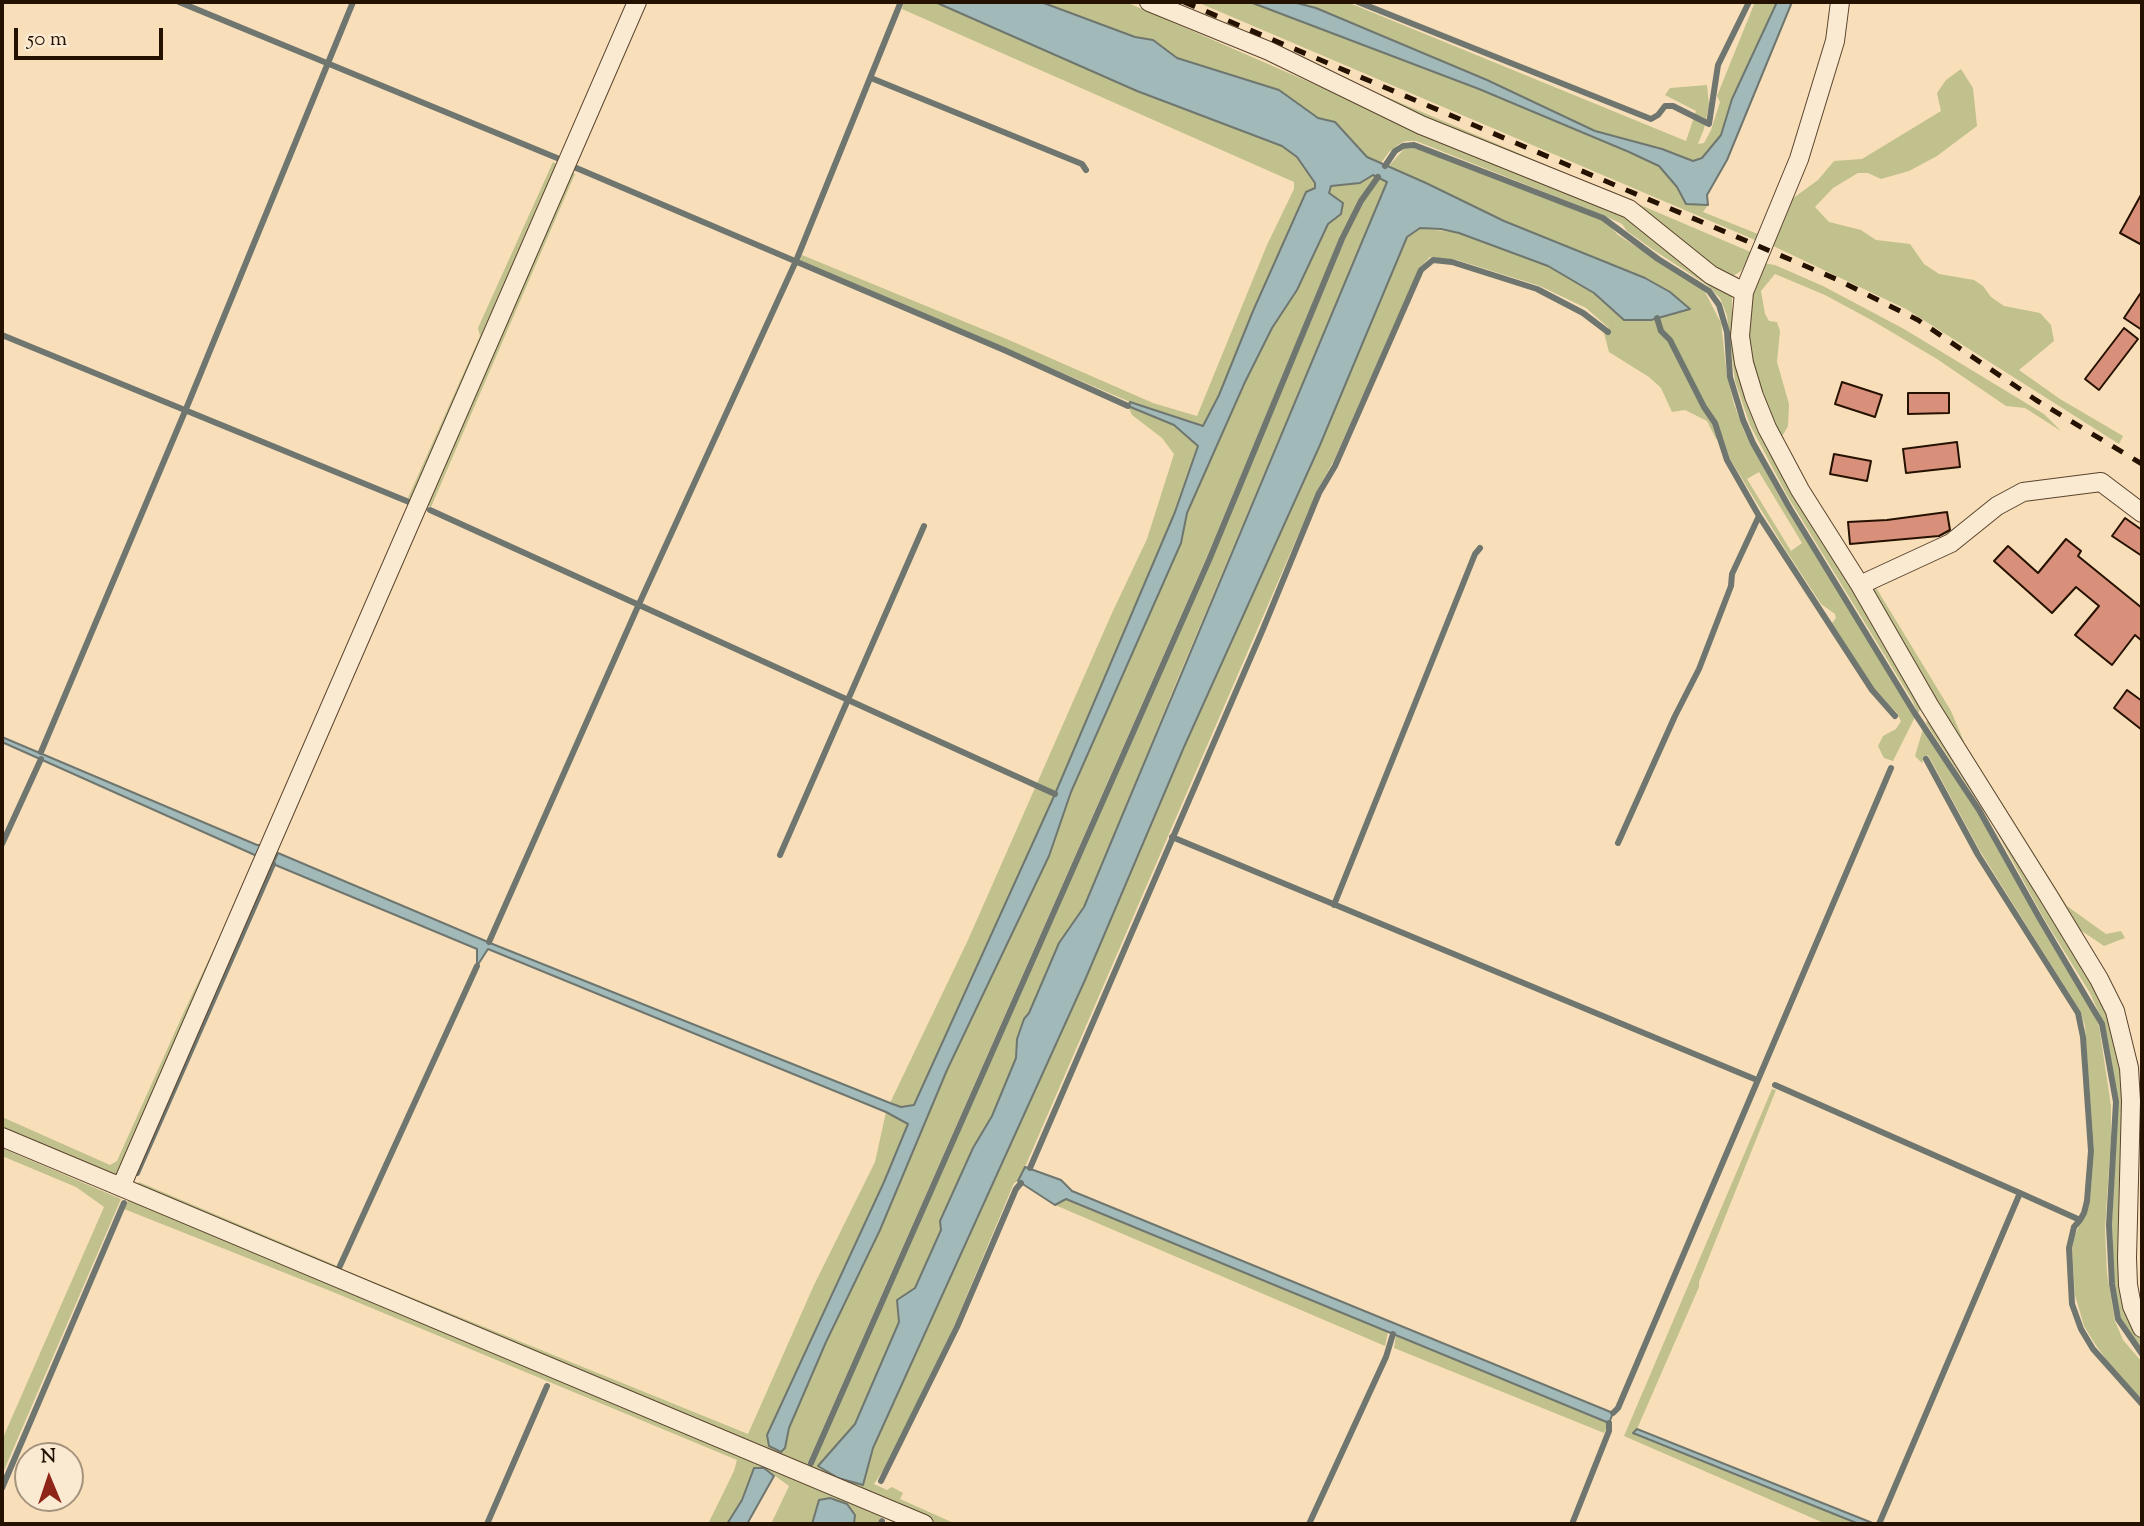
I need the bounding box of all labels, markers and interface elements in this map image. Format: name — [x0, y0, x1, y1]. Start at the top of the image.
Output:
scale bar — [18, 14, 166, 58]
text: 50 m — [27, 25, 67, 55]
north arrow — [14, 1442, 84, 1512]
text: N — [40, 1444, 56, 1471]

